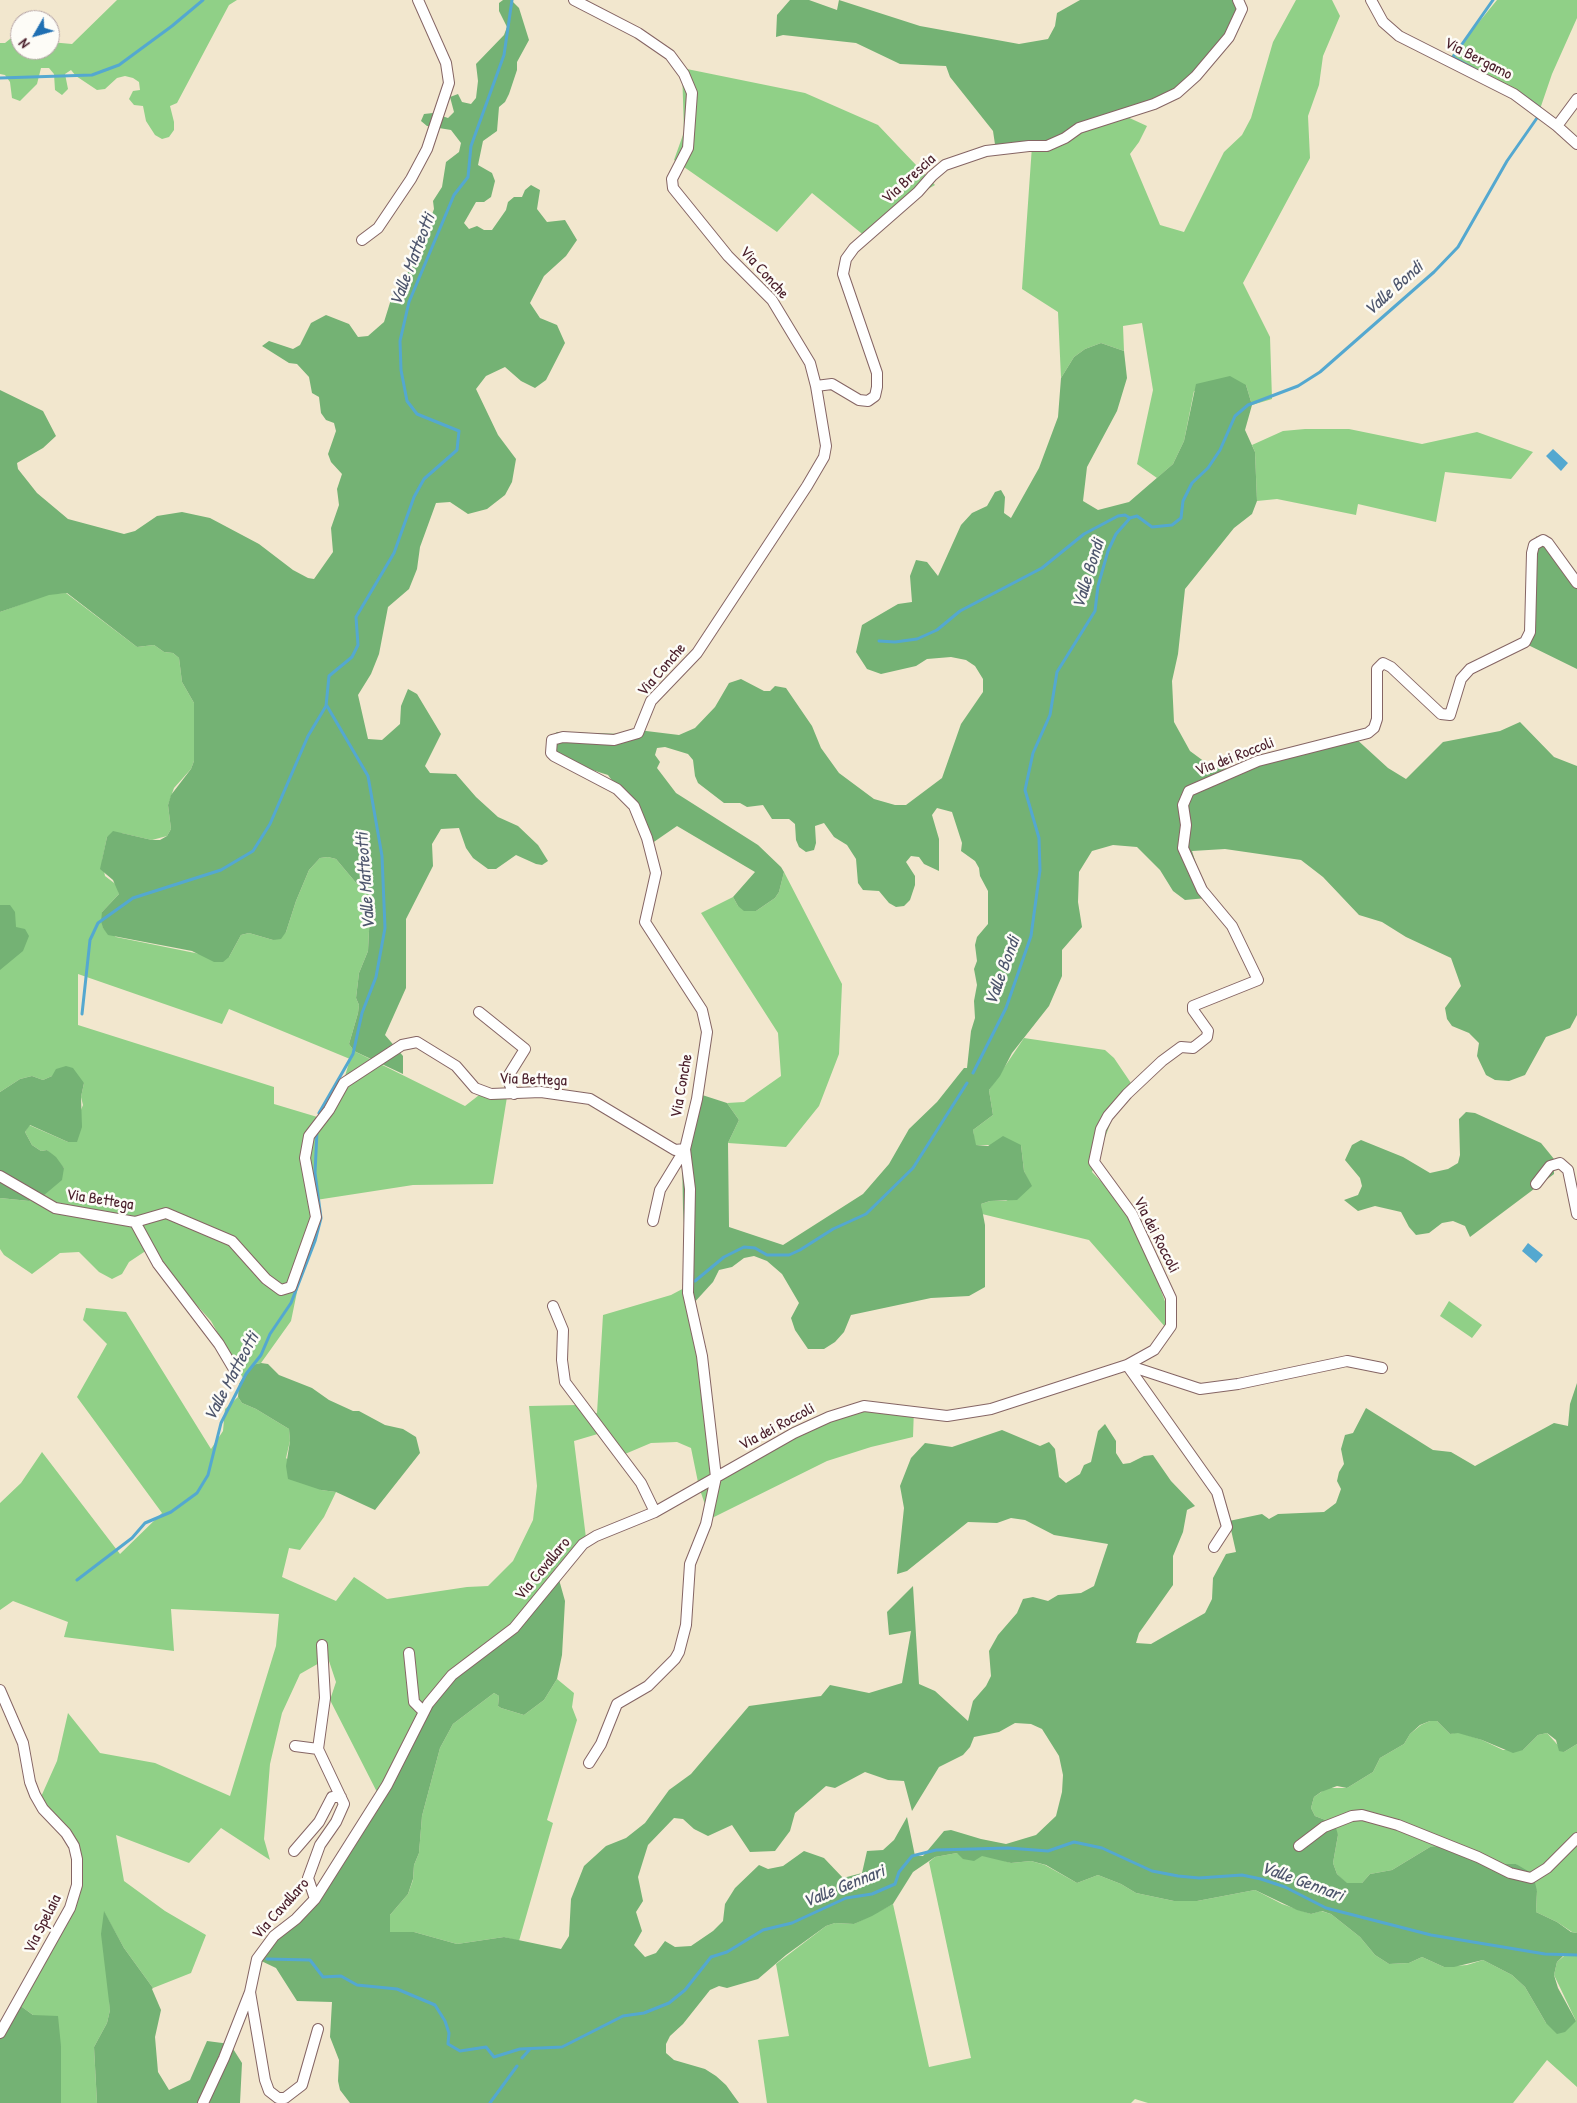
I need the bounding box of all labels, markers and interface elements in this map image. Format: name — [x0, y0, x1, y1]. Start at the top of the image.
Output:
north arrow — [10, 10, 60, 60]
street label: Via Bergamo — [1441, 34, 1515, 84]
text: N — [14, 35, 33, 53]
street label: Via Brescia — [878, 150, 940, 208]
water label: Valle Matteotti — [385, 211, 441, 309]
street label: Via Conche — [735, 243, 793, 303]
water label: Valle Bondi — [1360, 257, 1428, 321]
water label: Valle Bondi — [1068, 537, 1110, 611]
street label: Via Conche — [634, 639, 690, 701]
street label: Via dei Roccoli — [1193, 733, 1277, 781]
water label: Valle Matteotti — [352, 832, 380, 930]
water label: Valle Bondi — [981, 934, 1025, 1008]
street label: Via Conche — [667, 1053, 697, 1119]
street label: Via Bettega — [499, 1069, 567, 1091]
street label: Via Bettega — [65, 1185, 135, 1215]
street label: Via dei Roccoli — [1129, 1194, 1183, 1276]
water label: Valle Matteotti — [200, 1329, 264, 1425]
street label: Via dei Roccoli — [736, 1399, 818, 1455]
street label: Via Cavallaro — [511, 1534, 575, 1604]
water label: Valle Gennari — [1258, 1857, 1346, 1907]
water label: Valle Gennari — [800, 1861, 888, 1913]
street label: Via Cavallaro — [248, 1874, 314, 1944]
street label: Via Spelaia — [20, 1891, 66, 1957]

